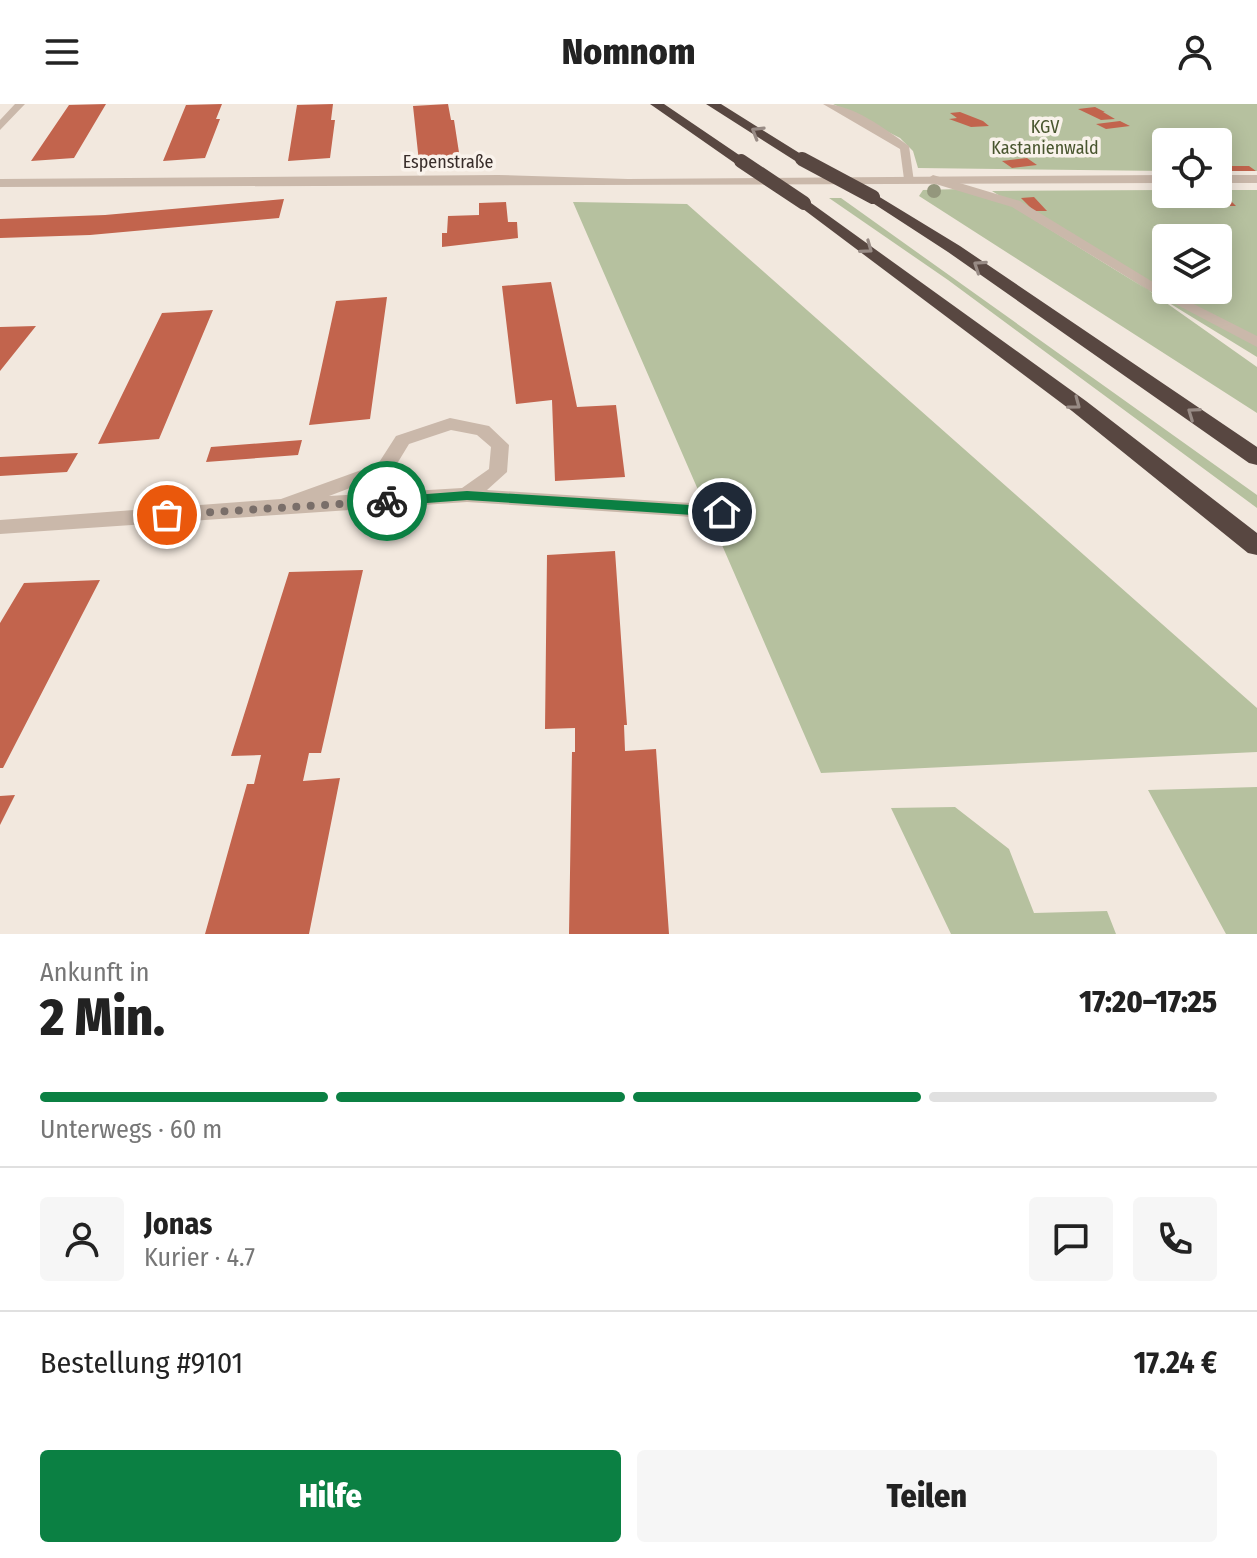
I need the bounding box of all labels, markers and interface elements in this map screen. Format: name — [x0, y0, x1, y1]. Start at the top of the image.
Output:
icon: menu — [40, 30, 84, 74]
text: Nomnom — [562, 30, 695, 74]
icon: person — [1173, 30, 1217, 74]
park label: KGV Kastanienwald — [991, 116, 1099, 159]
one-way arrow — [751, 126, 766, 141]
map controls — [1152, 128, 1232, 304]
button: locate — [1152, 128, 1232, 208]
street label: Espenstraße — [403, 151, 493, 173]
button: layers — [1152, 224, 1232, 304]
one-way arrow — [858, 238, 873, 253]
one-way arrow — [973, 261, 987, 276]
one-way arrow — [1066, 394, 1081, 408]
one-way arrow — [1188, 408, 1202, 423]
courier — [347, 461, 427, 541]
pin — [688, 478, 756, 546]
icon: bike — [365, 479, 409, 523]
pin — [133, 481, 201, 549]
icon: home — [700, 490, 744, 534]
icon: bag — [145, 493, 189, 537]
text: Ankunft in — [40, 957, 149, 988]
text: 17:20–17:25 — [1079, 984, 1217, 1020]
text: 2 Min. — [40, 986, 165, 1049]
text: Unterwegs · 60 m — [40, 1114, 222, 1145]
button: person — [40, 1197, 124, 1281]
button: chat — [1029, 1197, 1113, 1281]
button: phone — [1133, 1197, 1217, 1281]
text: Jonas — [144, 1206, 212, 1242]
text: Kurier · 4.7 — [144, 1242, 255, 1273]
text: Bestellung #9101 — [40, 1345, 243, 1381]
text: 17.24 € — [1134, 1345, 1217, 1381]
button: Hilfe — [40, 1450, 621, 1542]
button: Teilen — [637, 1450, 1217, 1542]

